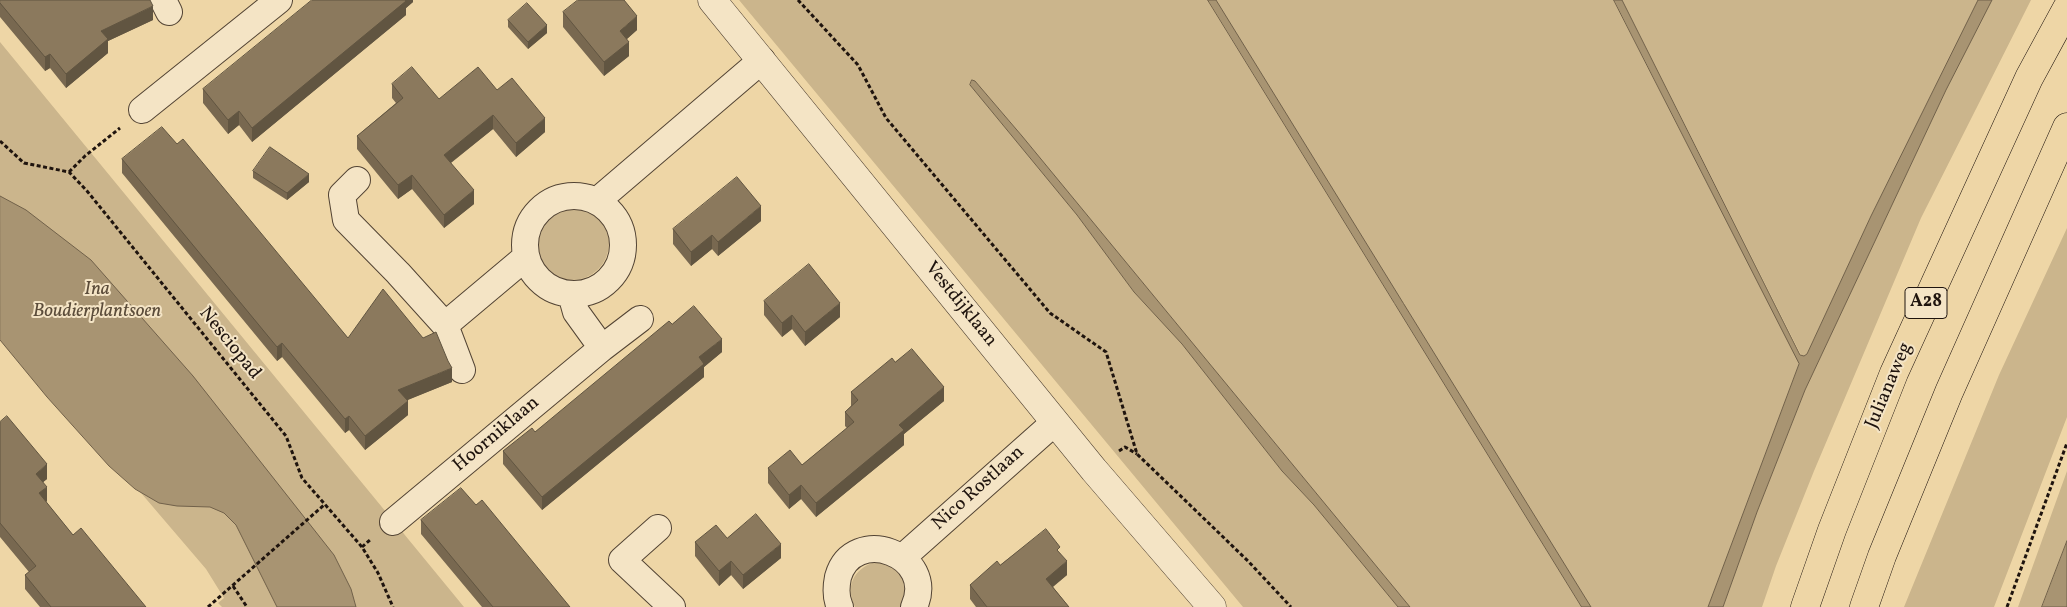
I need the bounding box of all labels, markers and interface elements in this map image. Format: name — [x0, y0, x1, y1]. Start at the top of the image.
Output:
street label: Vestdijklaan — [919, 258, 1001, 352]
park label: Ina Boudierplantsoen — [33, 280, 161, 324]
road number: A28 — [1905, 288, 1947, 318]
street label: Nesciopad — [193, 303, 265, 385]
street label: Julianaweg — [1862, 340, 1918, 432]
street label: Hoorniklaan — [449, 392, 545, 478]
street label: Nico Rostlaan — [928, 442, 1030, 536]

